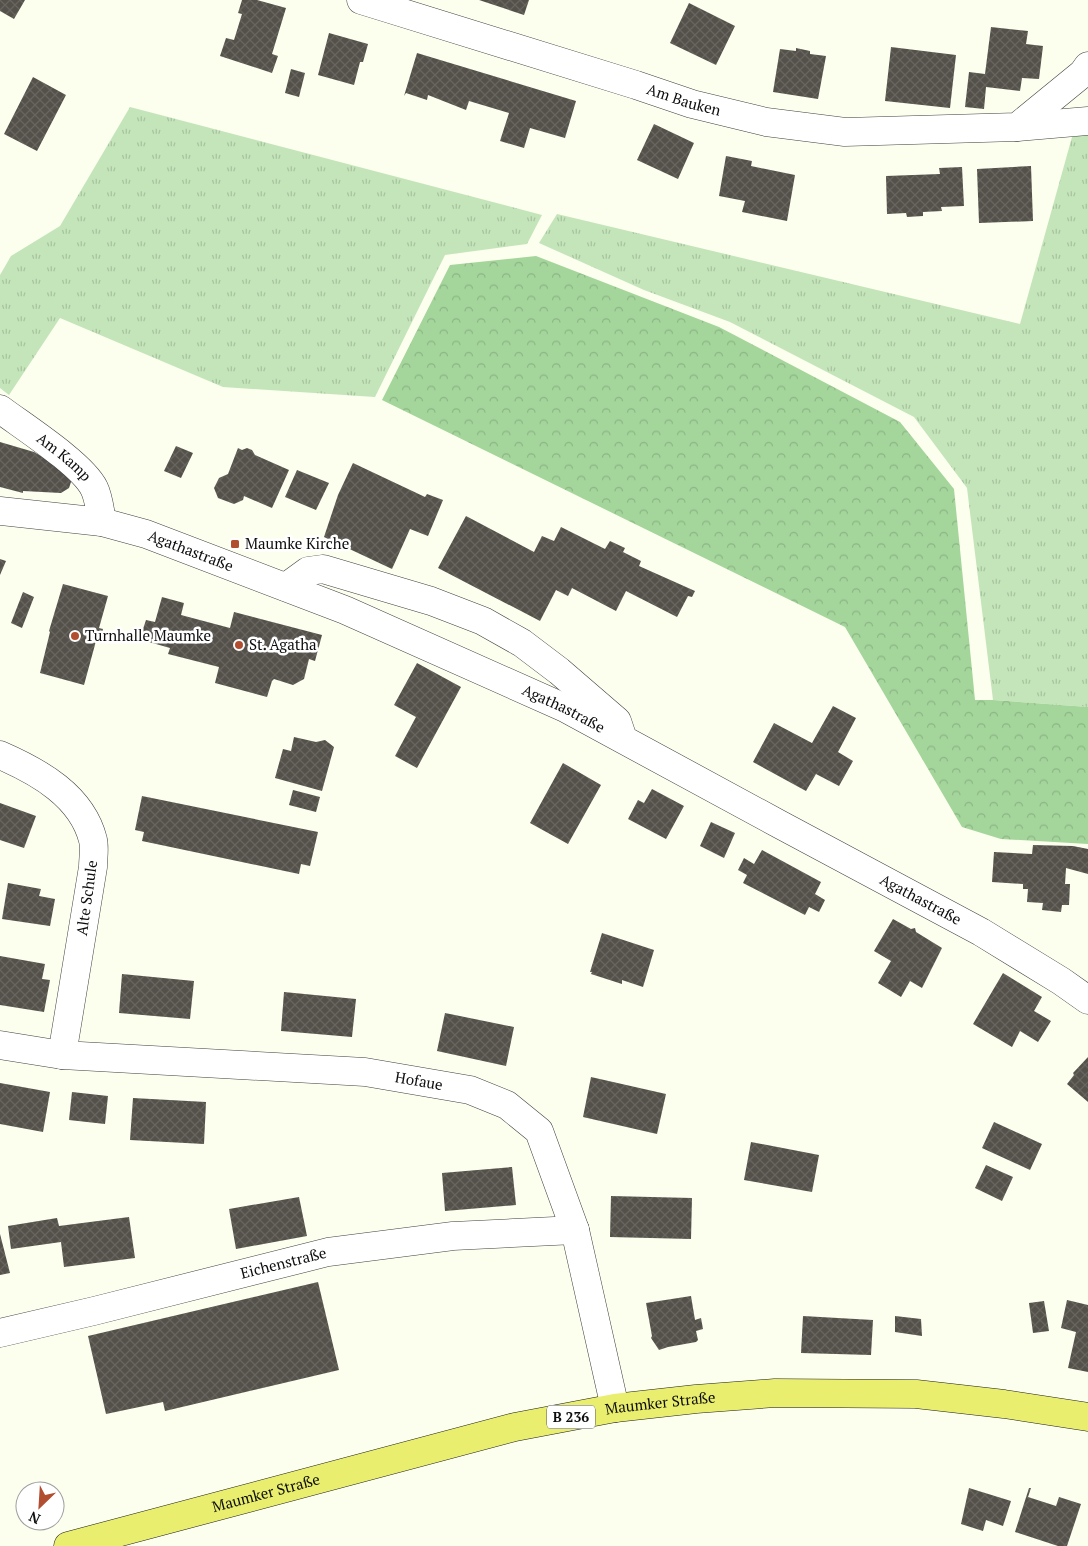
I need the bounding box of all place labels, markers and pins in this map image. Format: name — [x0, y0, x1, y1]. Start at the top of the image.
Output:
place label: Maumke Kirche — [245, 533, 349, 553]
marker: Maumke Kirche — [229, 538, 241, 550]
place label: Turnhalle Maumke — [85, 625, 211, 645]
marker: Turnhalle Maumke — [69, 630, 81, 642]
place label: St. Agatha — [249, 634, 317, 654]
marker: St. Agatha — [233, 639, 245, 651]

